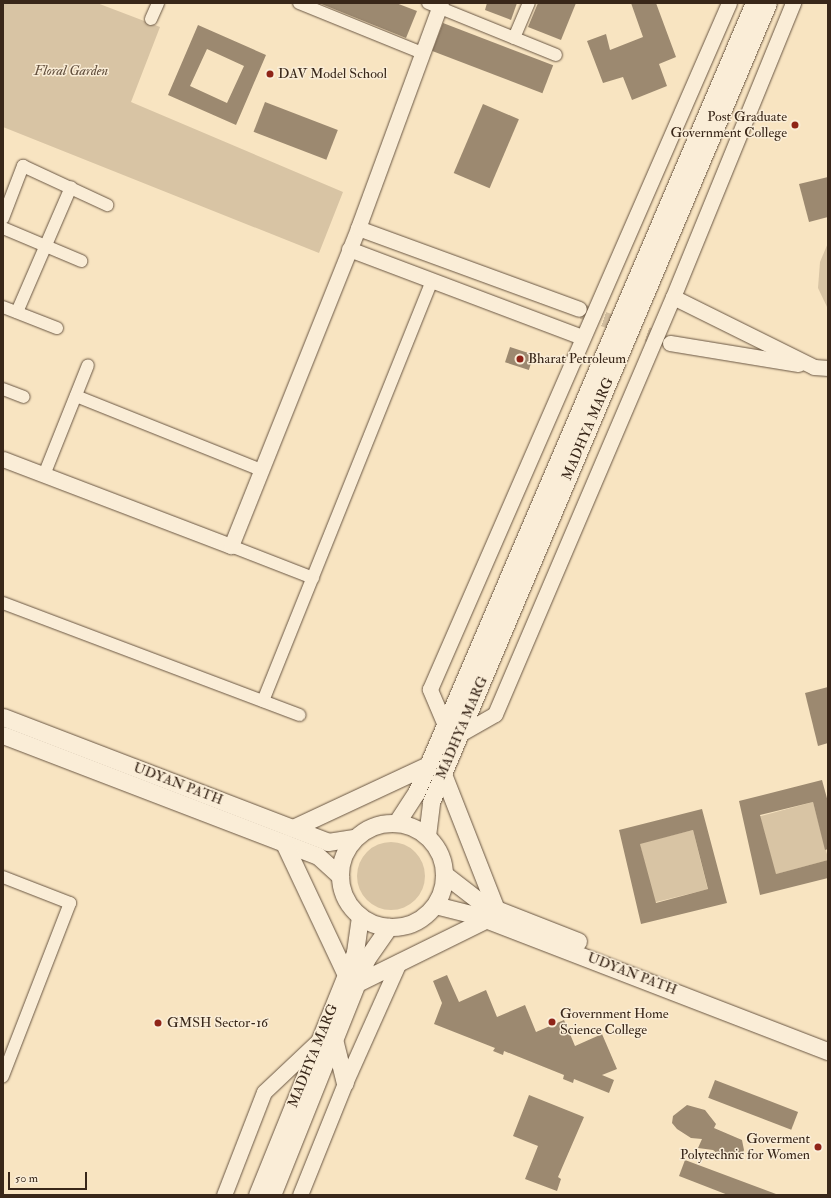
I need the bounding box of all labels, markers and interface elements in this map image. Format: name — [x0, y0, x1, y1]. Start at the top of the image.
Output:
park label: Floral Garden — [34, 63, 108, 79]
place label: DAV Model School — [278, 66, 387, 82]
marker: DAV Model School — [265, 69, 275, 79]
place label: Post Graduate Government College — [670, 109, 787, 142]
marker: Post Graduate Government College — [790, 120, 800, 130]
place label: Bharat Petroleum — [528, 351, 626, 367]
marker: Bharat Petroleum — [515, 354, 525, 364]
street label: MADHYA MARG — [559, 375, 617, 483]
street label: MADHYA MARG — [433, 674, 491, 782]
street label: UDYAN PATH — [131, 759, 225, 809]
street label: UDYAN PATH — [585, 949, 679, 999]
street label: MADHYA MARG — [285, 1002, 341, 1110]
place label: Government Home Science College — [560, 1006, 669, 1038]
place label: GMSH Sector-16 — [167, 1015, 268, 1031]
marker: GMSH Sector-16 — [152, 1017, 164, 1029]
marker: Government Home Science College — [547, 1017, 557, 1027]
place label: Goverment Polytechnic for Women — [680, 1131, 810, 1164]
marker: Goverment Polytechnic for Women — [813, 1142, 823, 1152]
scale bar — [10, 1164, 89, 1190]
text: 50 m — [15, 1171, 38, 1186]

